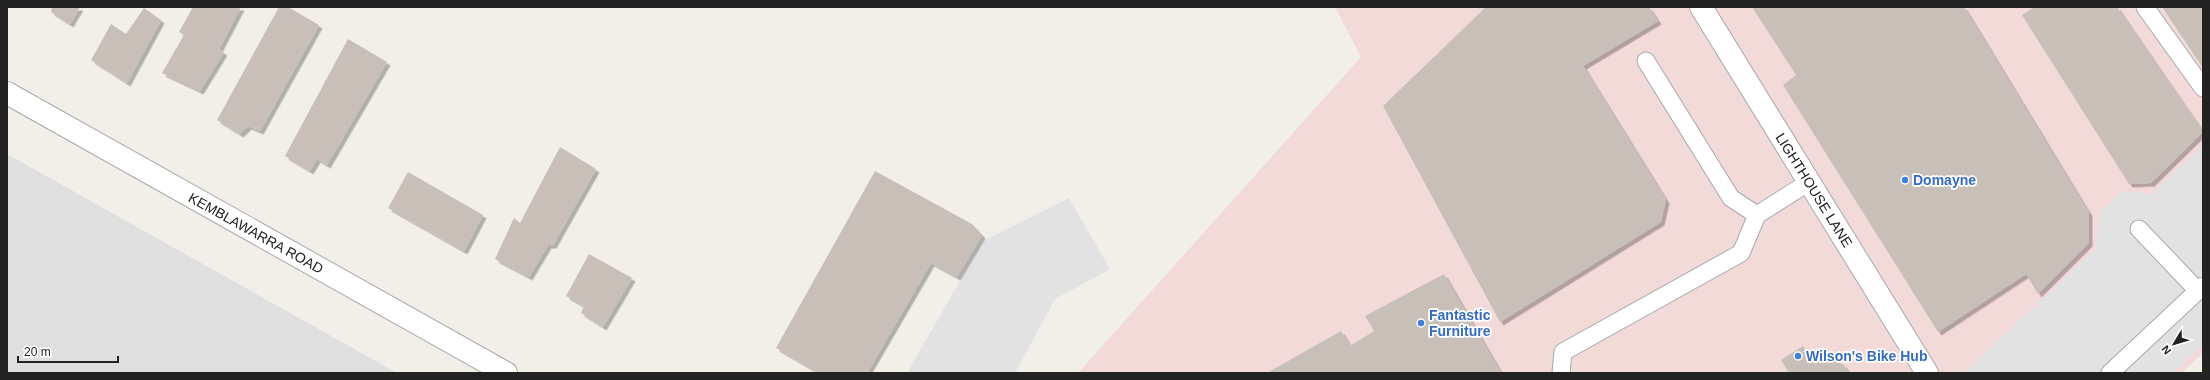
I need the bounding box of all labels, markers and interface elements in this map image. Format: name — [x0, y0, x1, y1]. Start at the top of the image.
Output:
street label: LIGHTHOUSE LANE — [1772, 130, 1856, 250]
place label: Domayne — [1913, 172, 1976, 188]
marker: Domayne — [1900, 175, 1910, 185]
street label: KEMBLAWARRA ROAD — [186, 189, 326, 277]
place label: Fantastic Furniture — [1429, 307, 1491, 339]
marker: Fantastic Furniture — [1416, 318, 1426, 328]
north arrow — [2154, 324, 2194, 364]
scale bar — [18, 338, 118, 364]
text: N — [2159, 343, 2173, 357]
text: 20 m — [24, 345, 51, 359]
place label: Wilson's Bike Hub — [1806, 348, 1927, 364]
marker: Wilson's Bike Hub — [1793, 351, 1803, 361]

